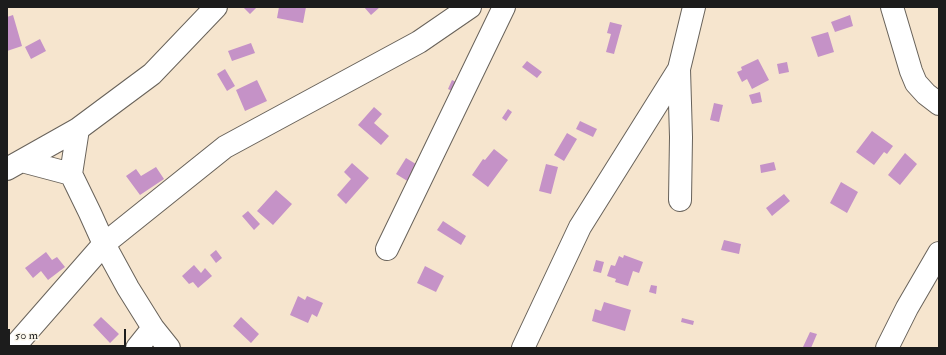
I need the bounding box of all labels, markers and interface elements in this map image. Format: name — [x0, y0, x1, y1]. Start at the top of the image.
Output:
scale bar — [10, 321, 128, 347]
text: 50 m — [15, 328, 38, 343]

